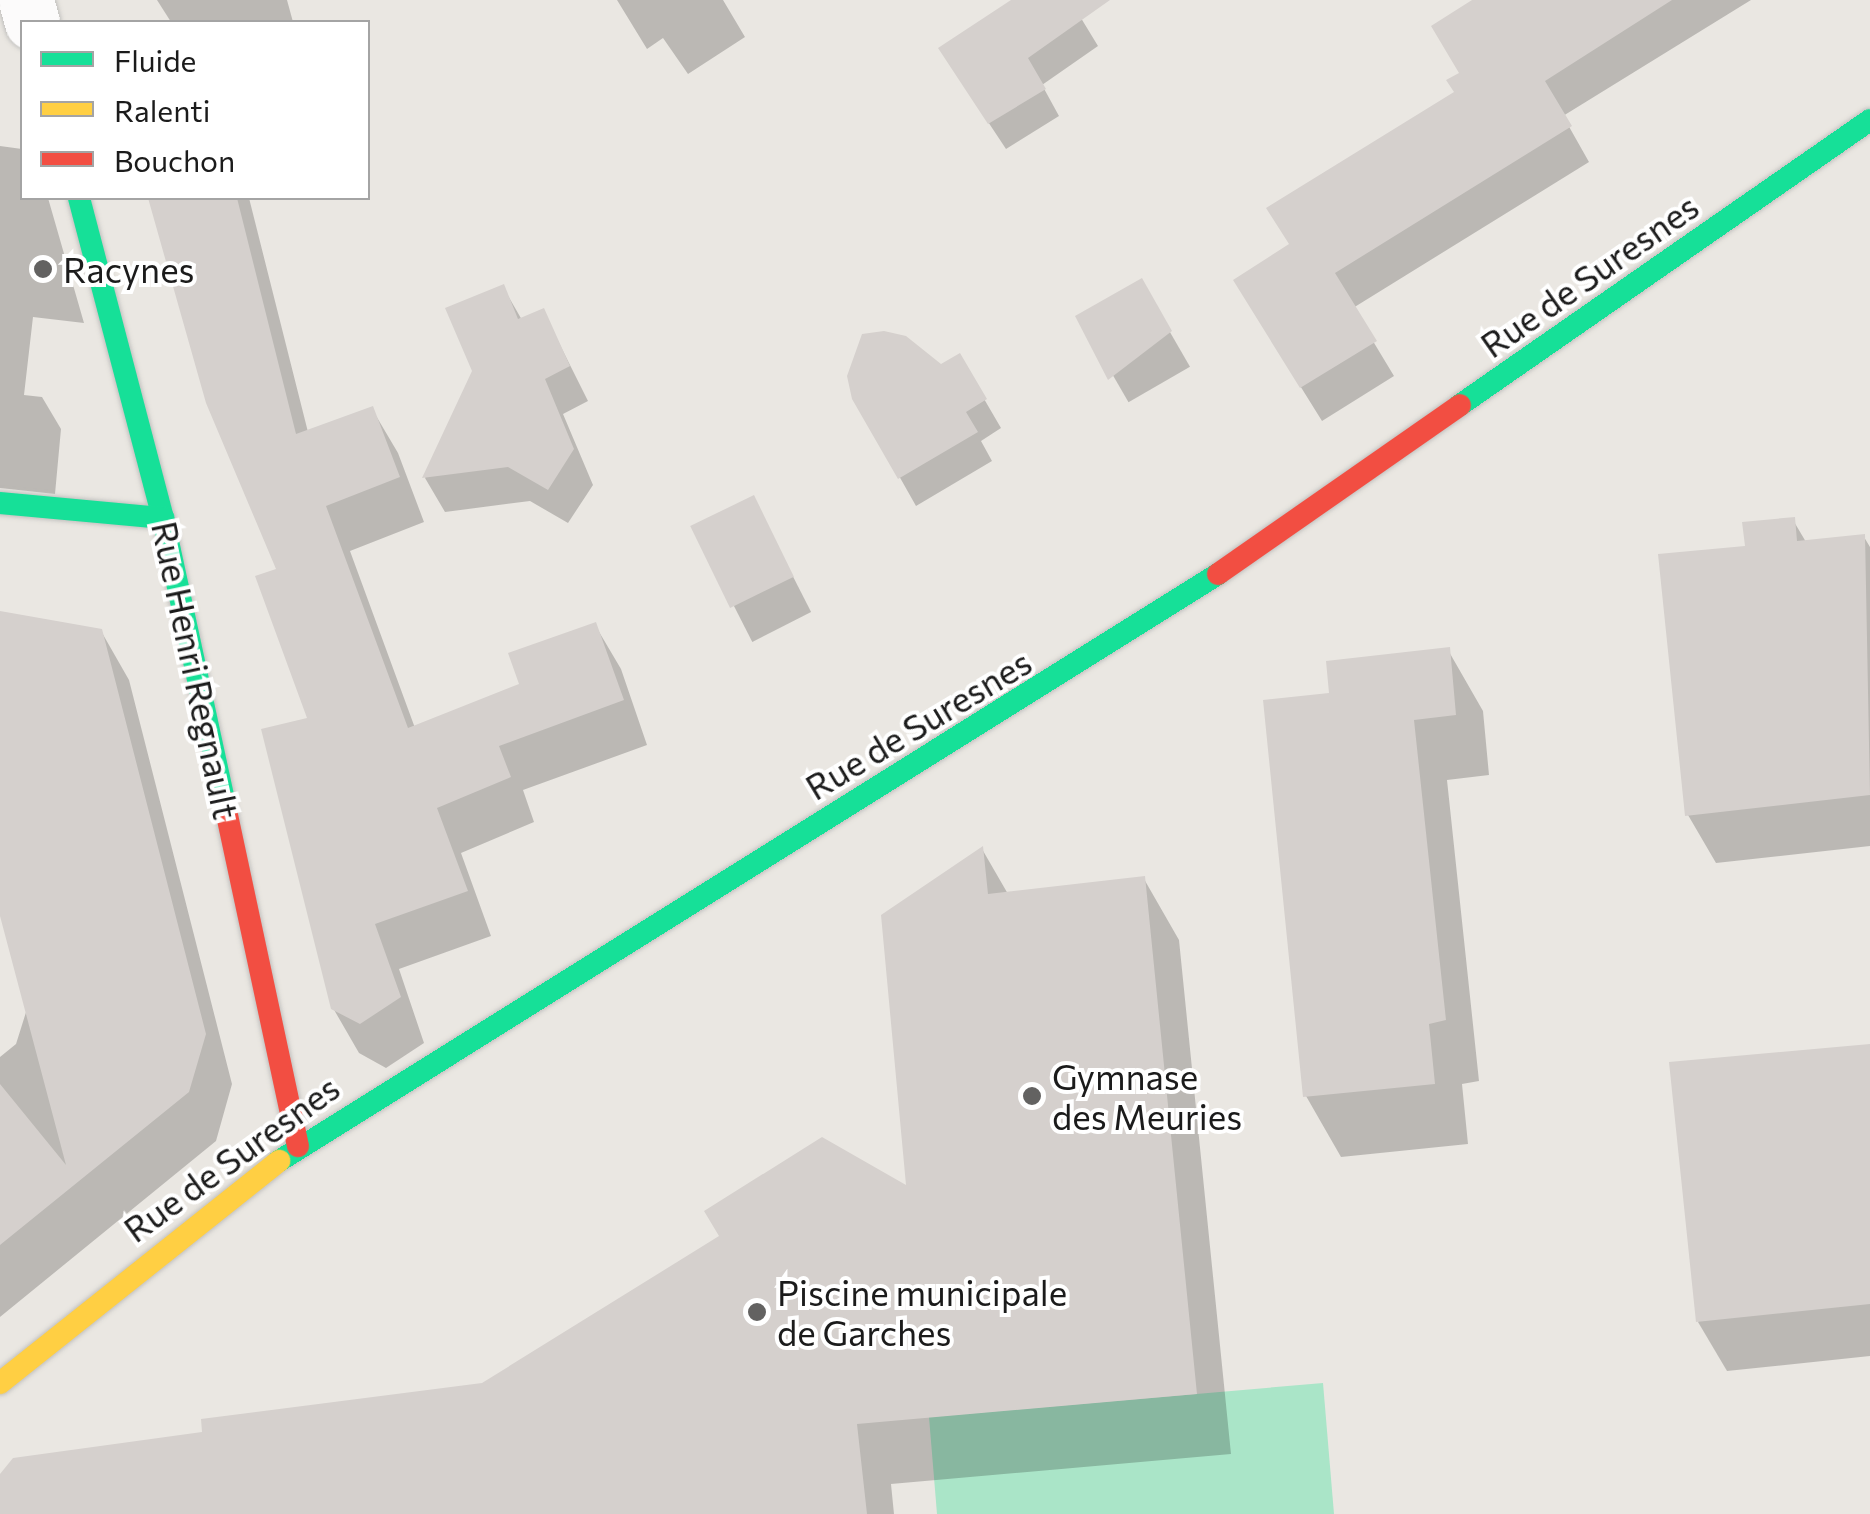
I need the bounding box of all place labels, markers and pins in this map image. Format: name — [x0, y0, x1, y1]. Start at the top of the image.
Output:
place label: Racynes — [63, 248, 195, 290]
marker: Racynes — [32, 258, 54, 280]
place label: Gymnase des Meuries — [1052, 1055, 1242, 1137]
marker: Gymnase des Meuries — [1021, 1085, 1043, 1107]
place label: Piscine municipale de Garches — [777, 1271, 1067, 1353]
marker: Piscine municipale de Garches — [746, 1301, 768, 1323]

